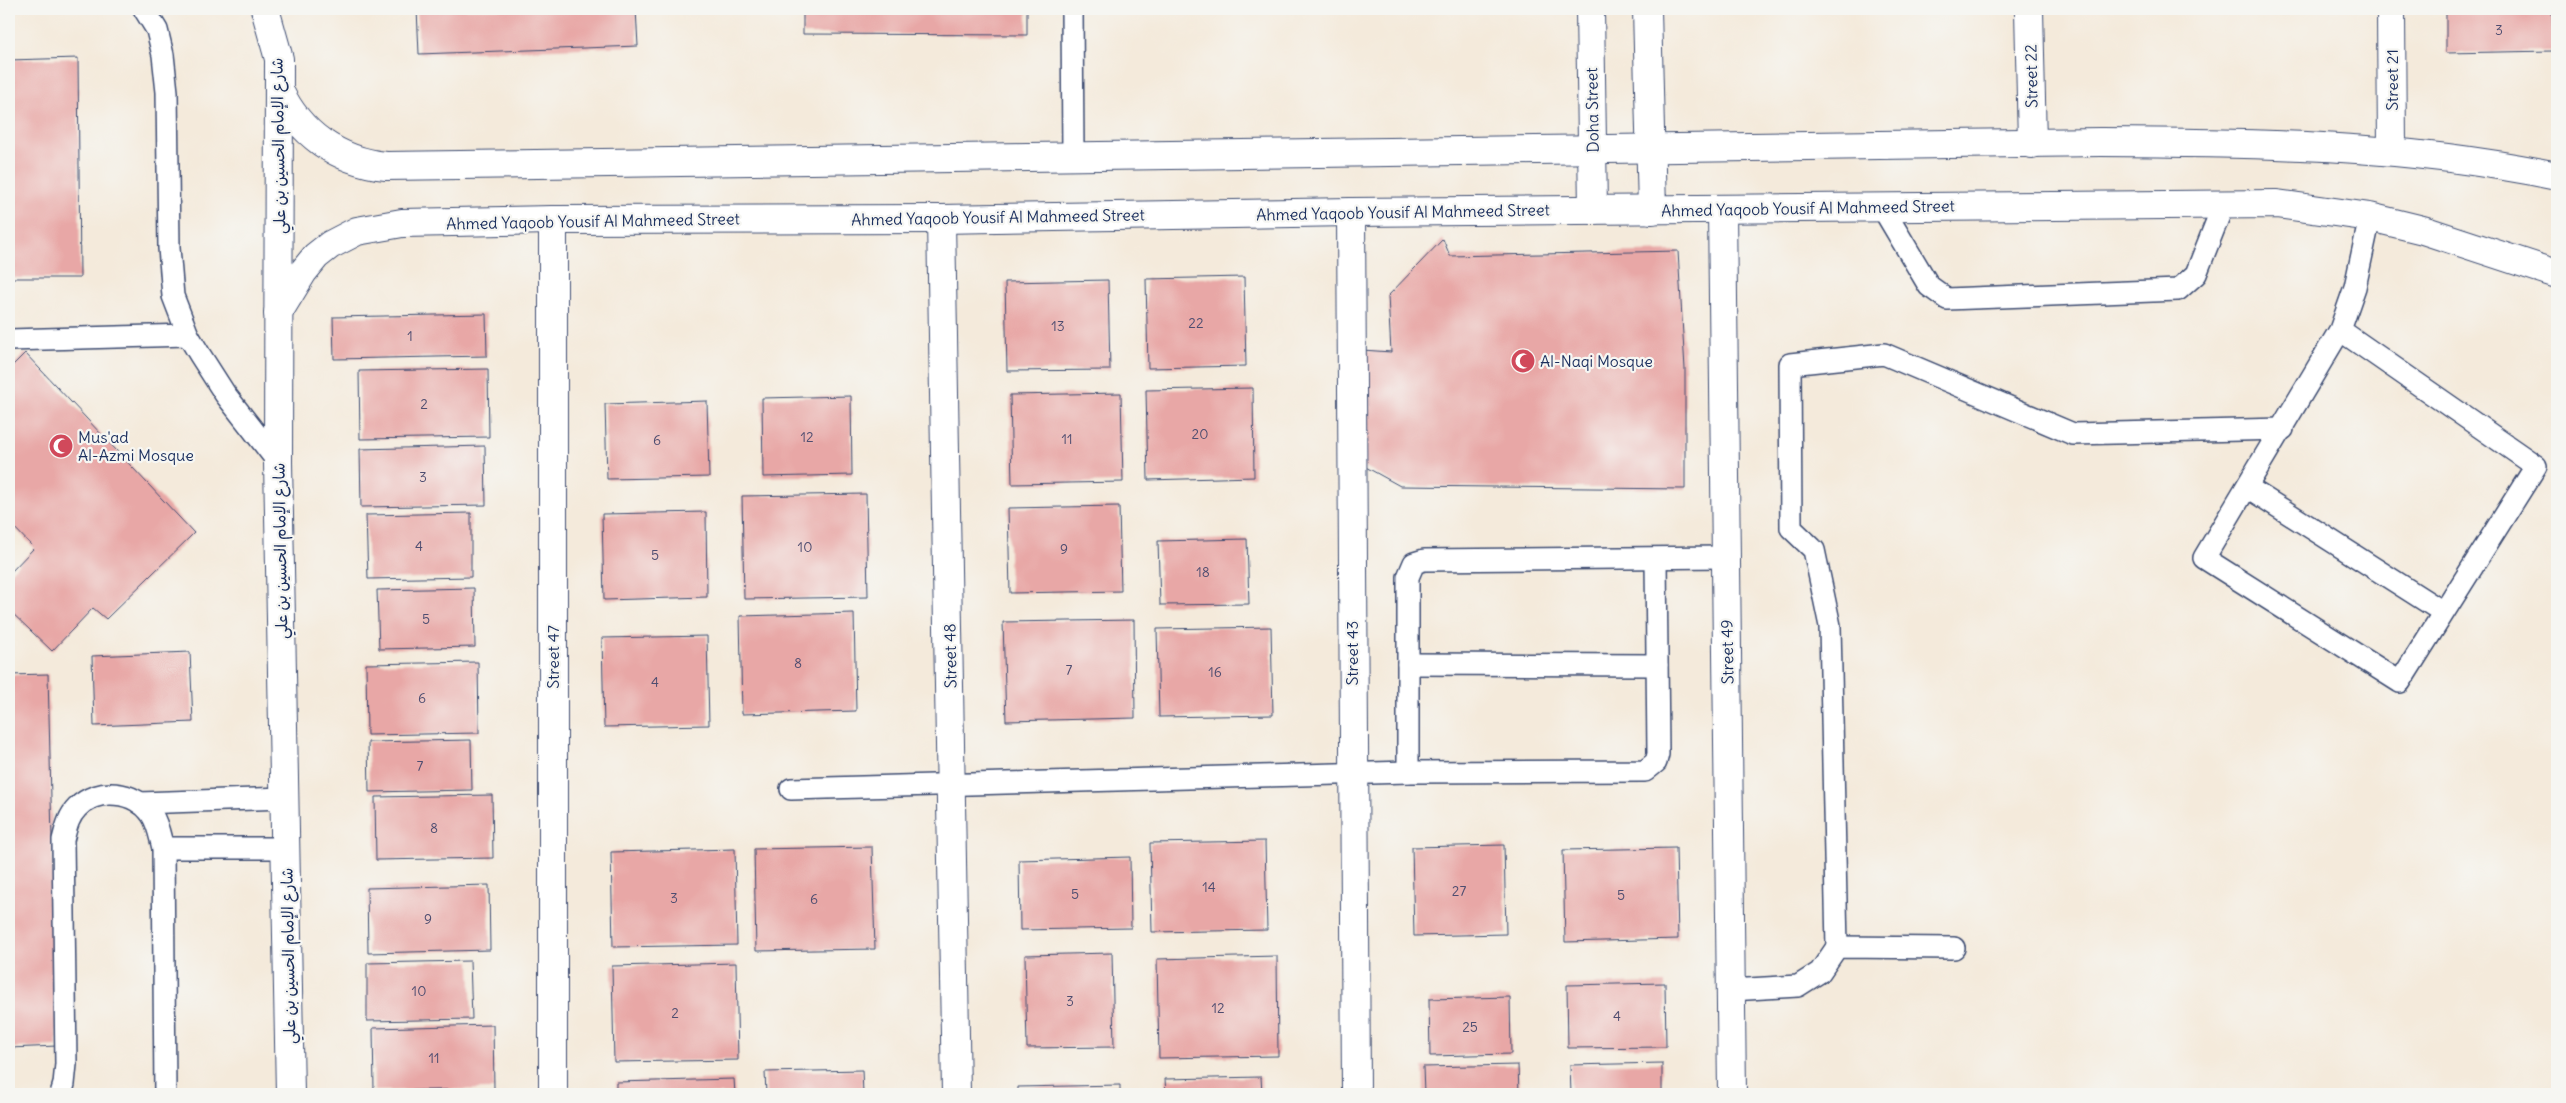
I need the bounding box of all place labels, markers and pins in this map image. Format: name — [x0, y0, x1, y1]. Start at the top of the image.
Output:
mosque icon: Al-Naqi Mosque — [1510, 348, 1536, 374]
place label: Al-Naqi Mosque — [1540, 351, 1653, 371]
place label: Mus'ad Al-Azmi Mosque — [78, 427, 194, 465]
mosque icon: Mus'ad Al-Azmi Mosque — [48, 433, 74, 459]

